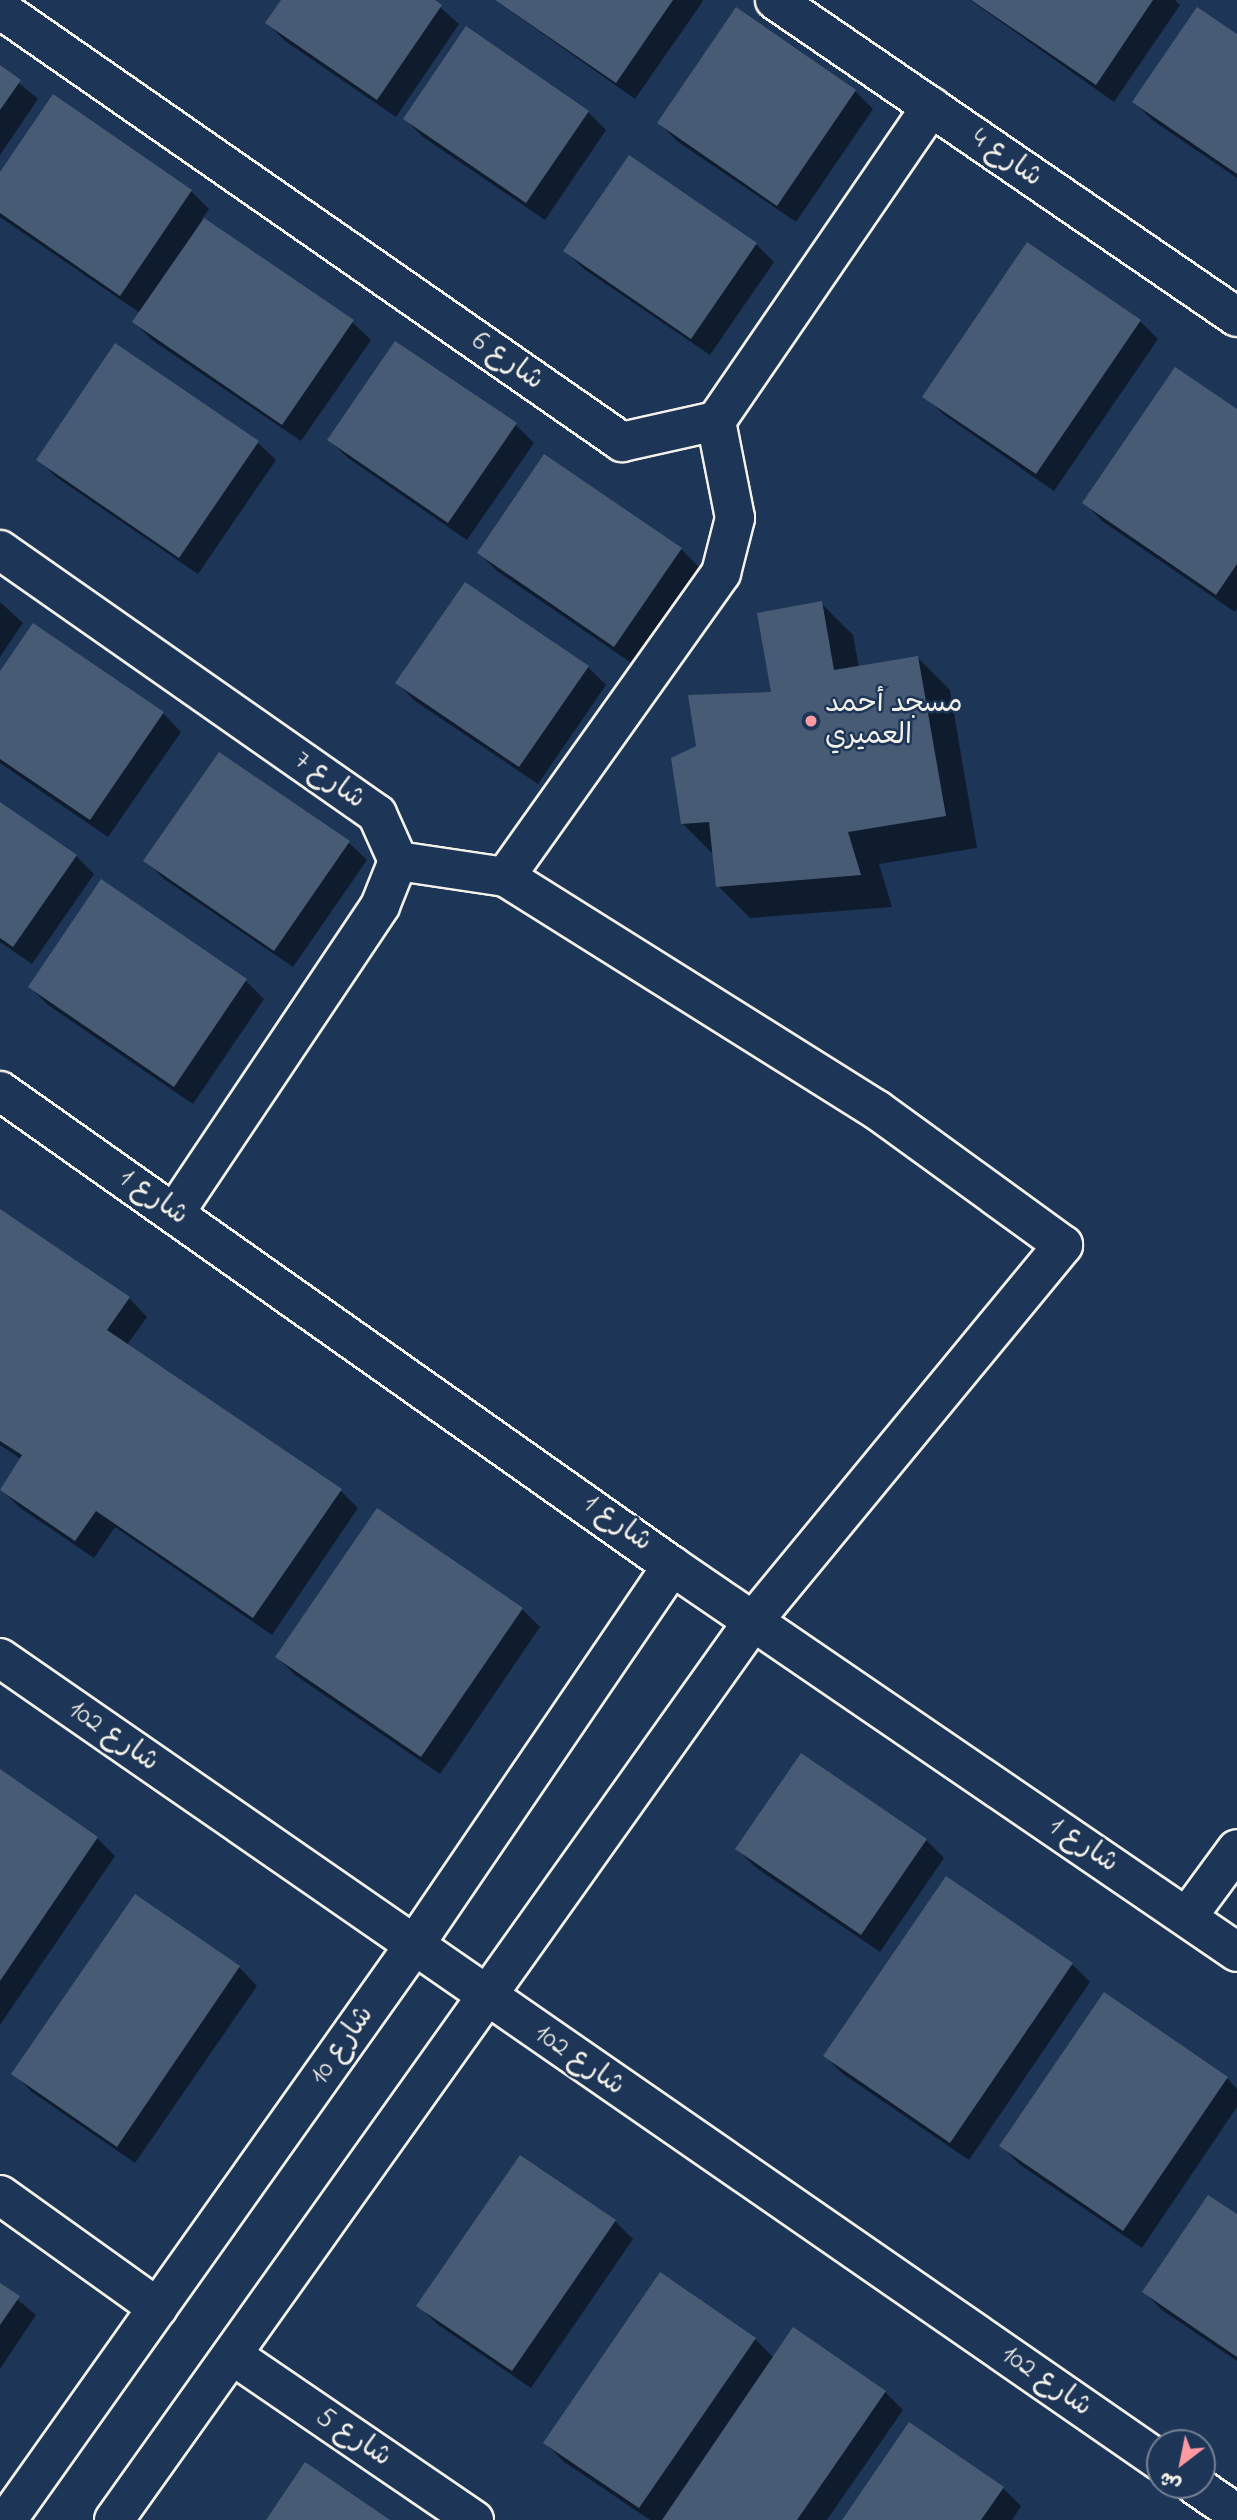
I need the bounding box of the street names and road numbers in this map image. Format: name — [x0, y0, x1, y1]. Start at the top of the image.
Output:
street label: شارع 4 — [964, 123, 1048, 195]
street label: شارع 6 — [465, 325, 549, 399]
street label: شارع 7 — [287, 745, 371, 817]
street label: شارع 1 — [112, 1162, 194, 1234]
street label: شارع 1 — [576, 1488, 658, 1560]
street label: شارع 102 — [61, 1694, 165, 1780]
street label: شارع 1 — [1042, 1811, 1124, 1881]
street label: شارع 10 — [304, 2000, 382, 2092]
street label: شارع 102 — [527, 2018, 631, 2104]
street label: شارع 102 — [994, 2339, 1098, 2425]
street label: شارع 5 — [309, 2401, 397, 2475]

